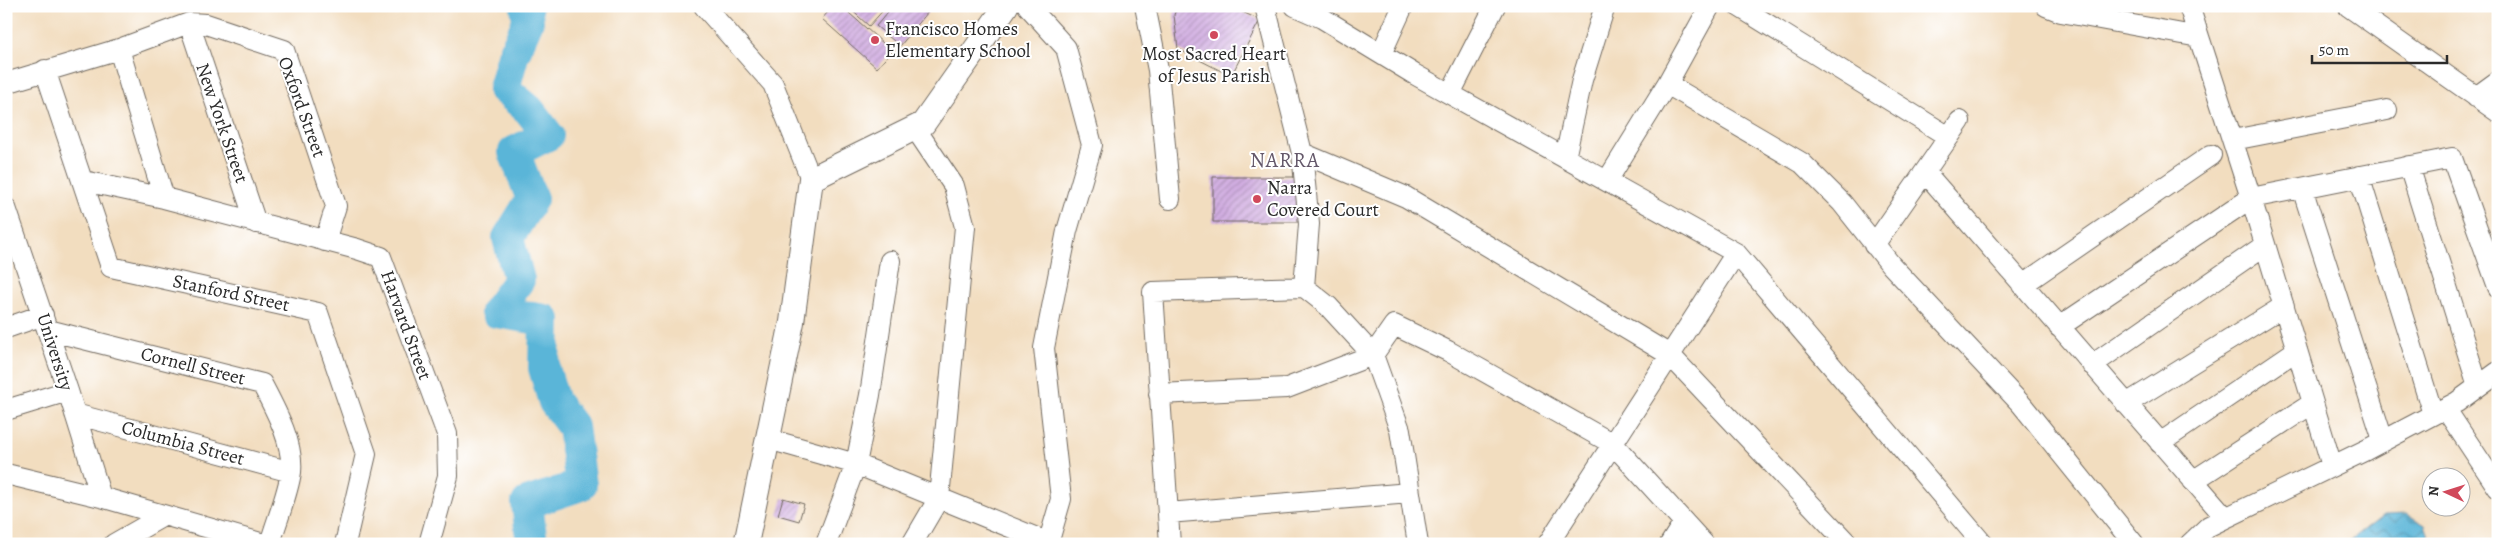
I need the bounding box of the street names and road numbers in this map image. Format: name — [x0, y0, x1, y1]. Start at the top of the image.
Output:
street label: Oxford Street — [272, 53, 332, 161]
street label: New York Street — [189, 60, 255, 186]
street label: Harvard Street — [374, 266, 438, 384]
street label: Stanford Street — [170, 268, 292, 318]
street label: University — [30, 310, 80, 395]
street label: Cornell Street — [138, 340, 248, 392]
street label: Columbia Street — [119, 414, 247, 472]

